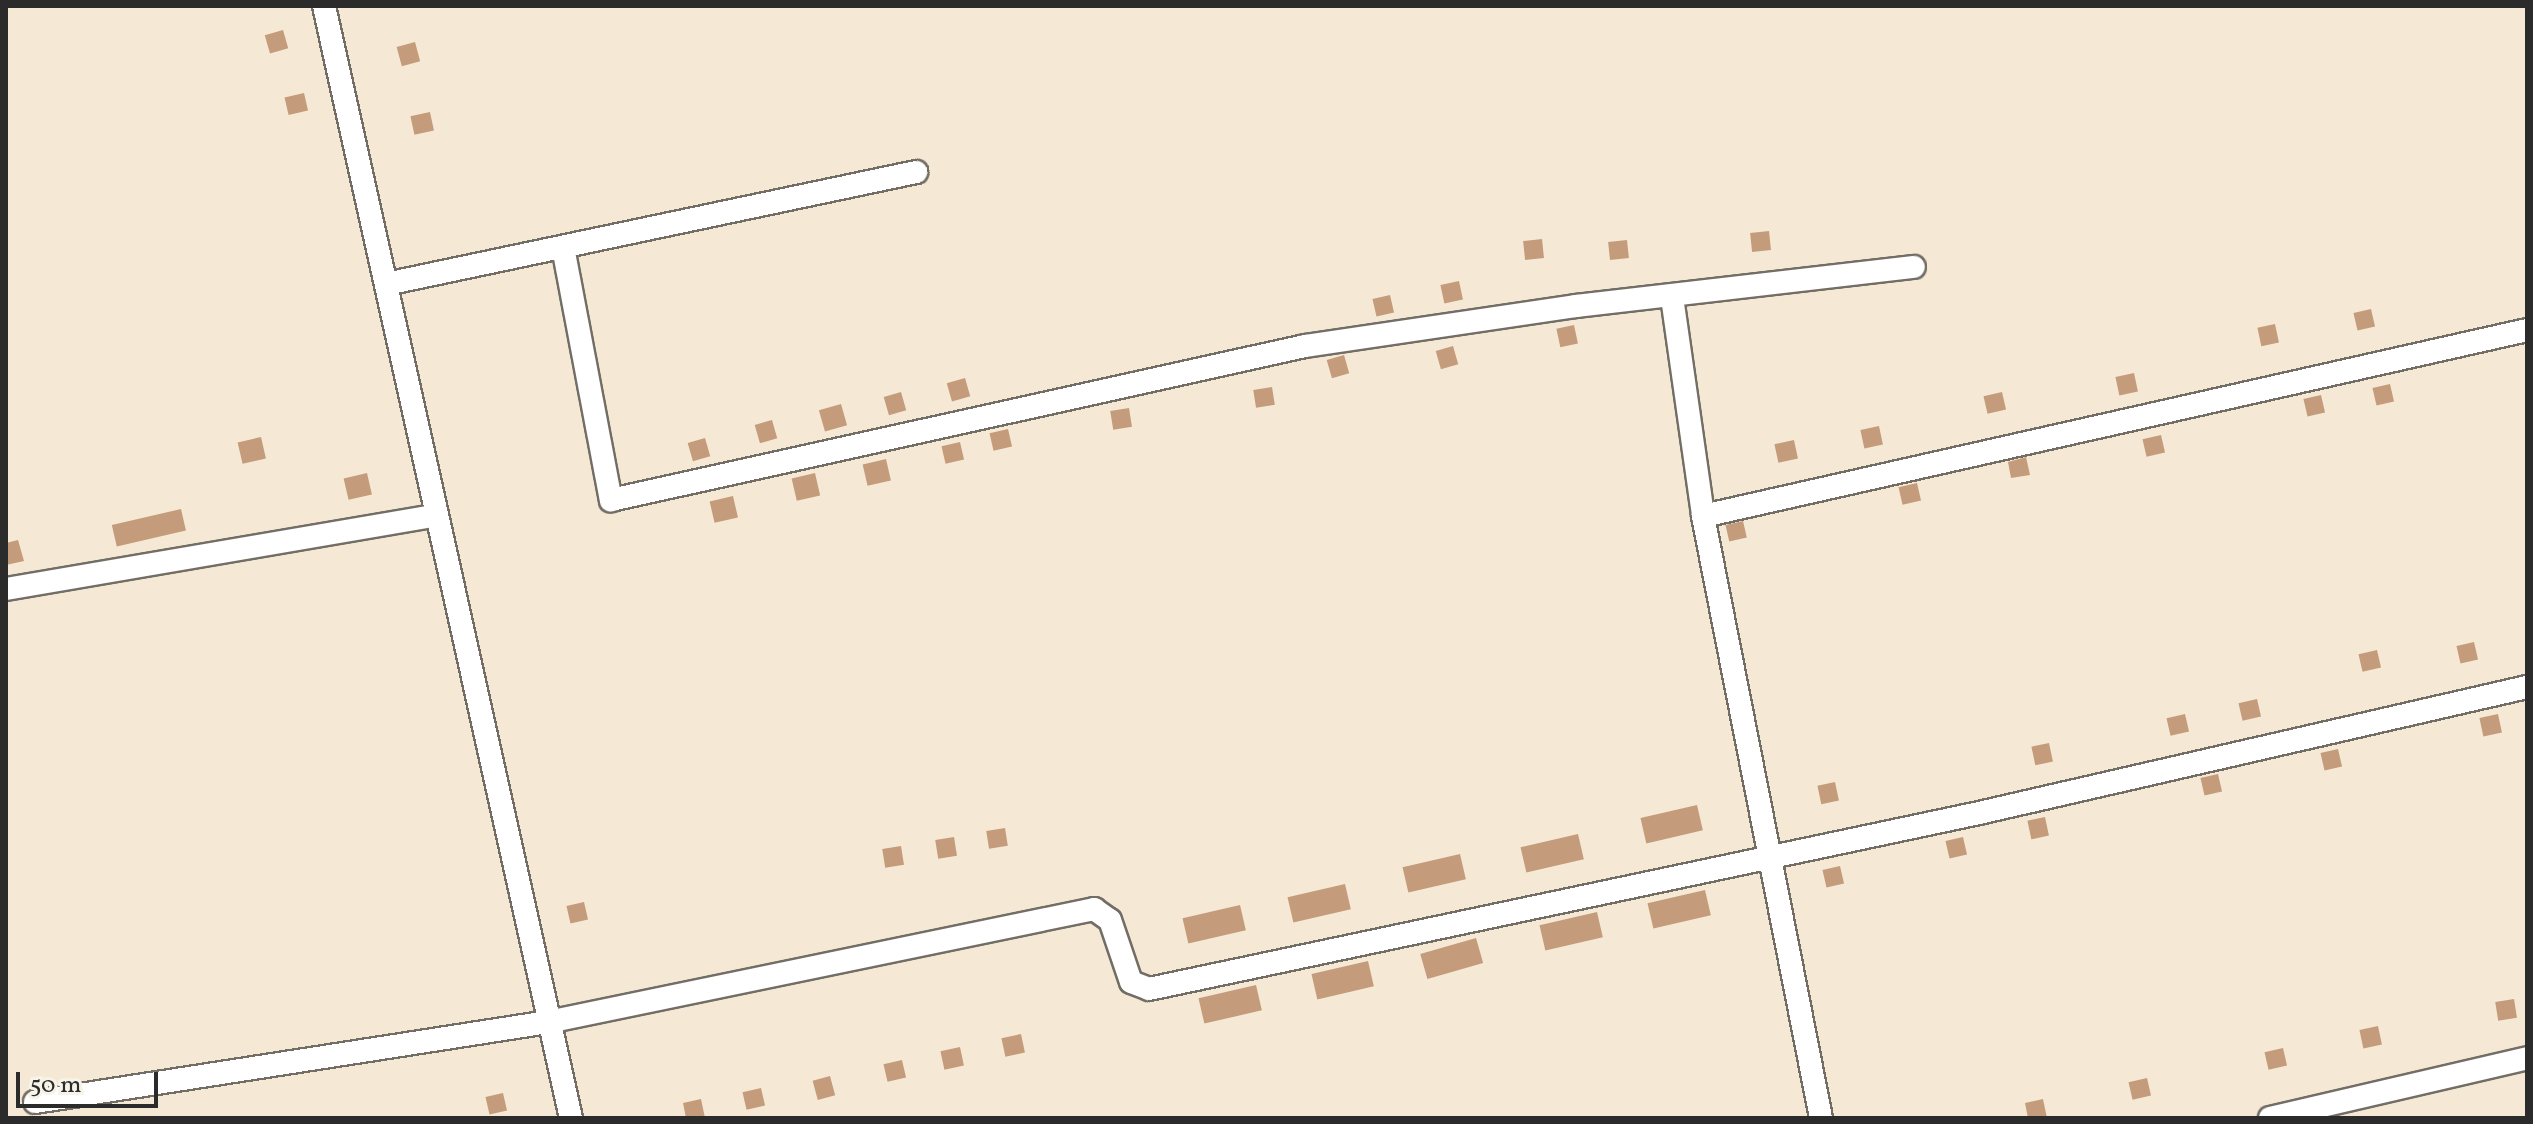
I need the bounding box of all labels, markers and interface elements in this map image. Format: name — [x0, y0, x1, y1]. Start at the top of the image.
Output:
scale bar — [20, 1056, 162, 1106]
text: 50 m — [30, 1069, 82, 1103]

